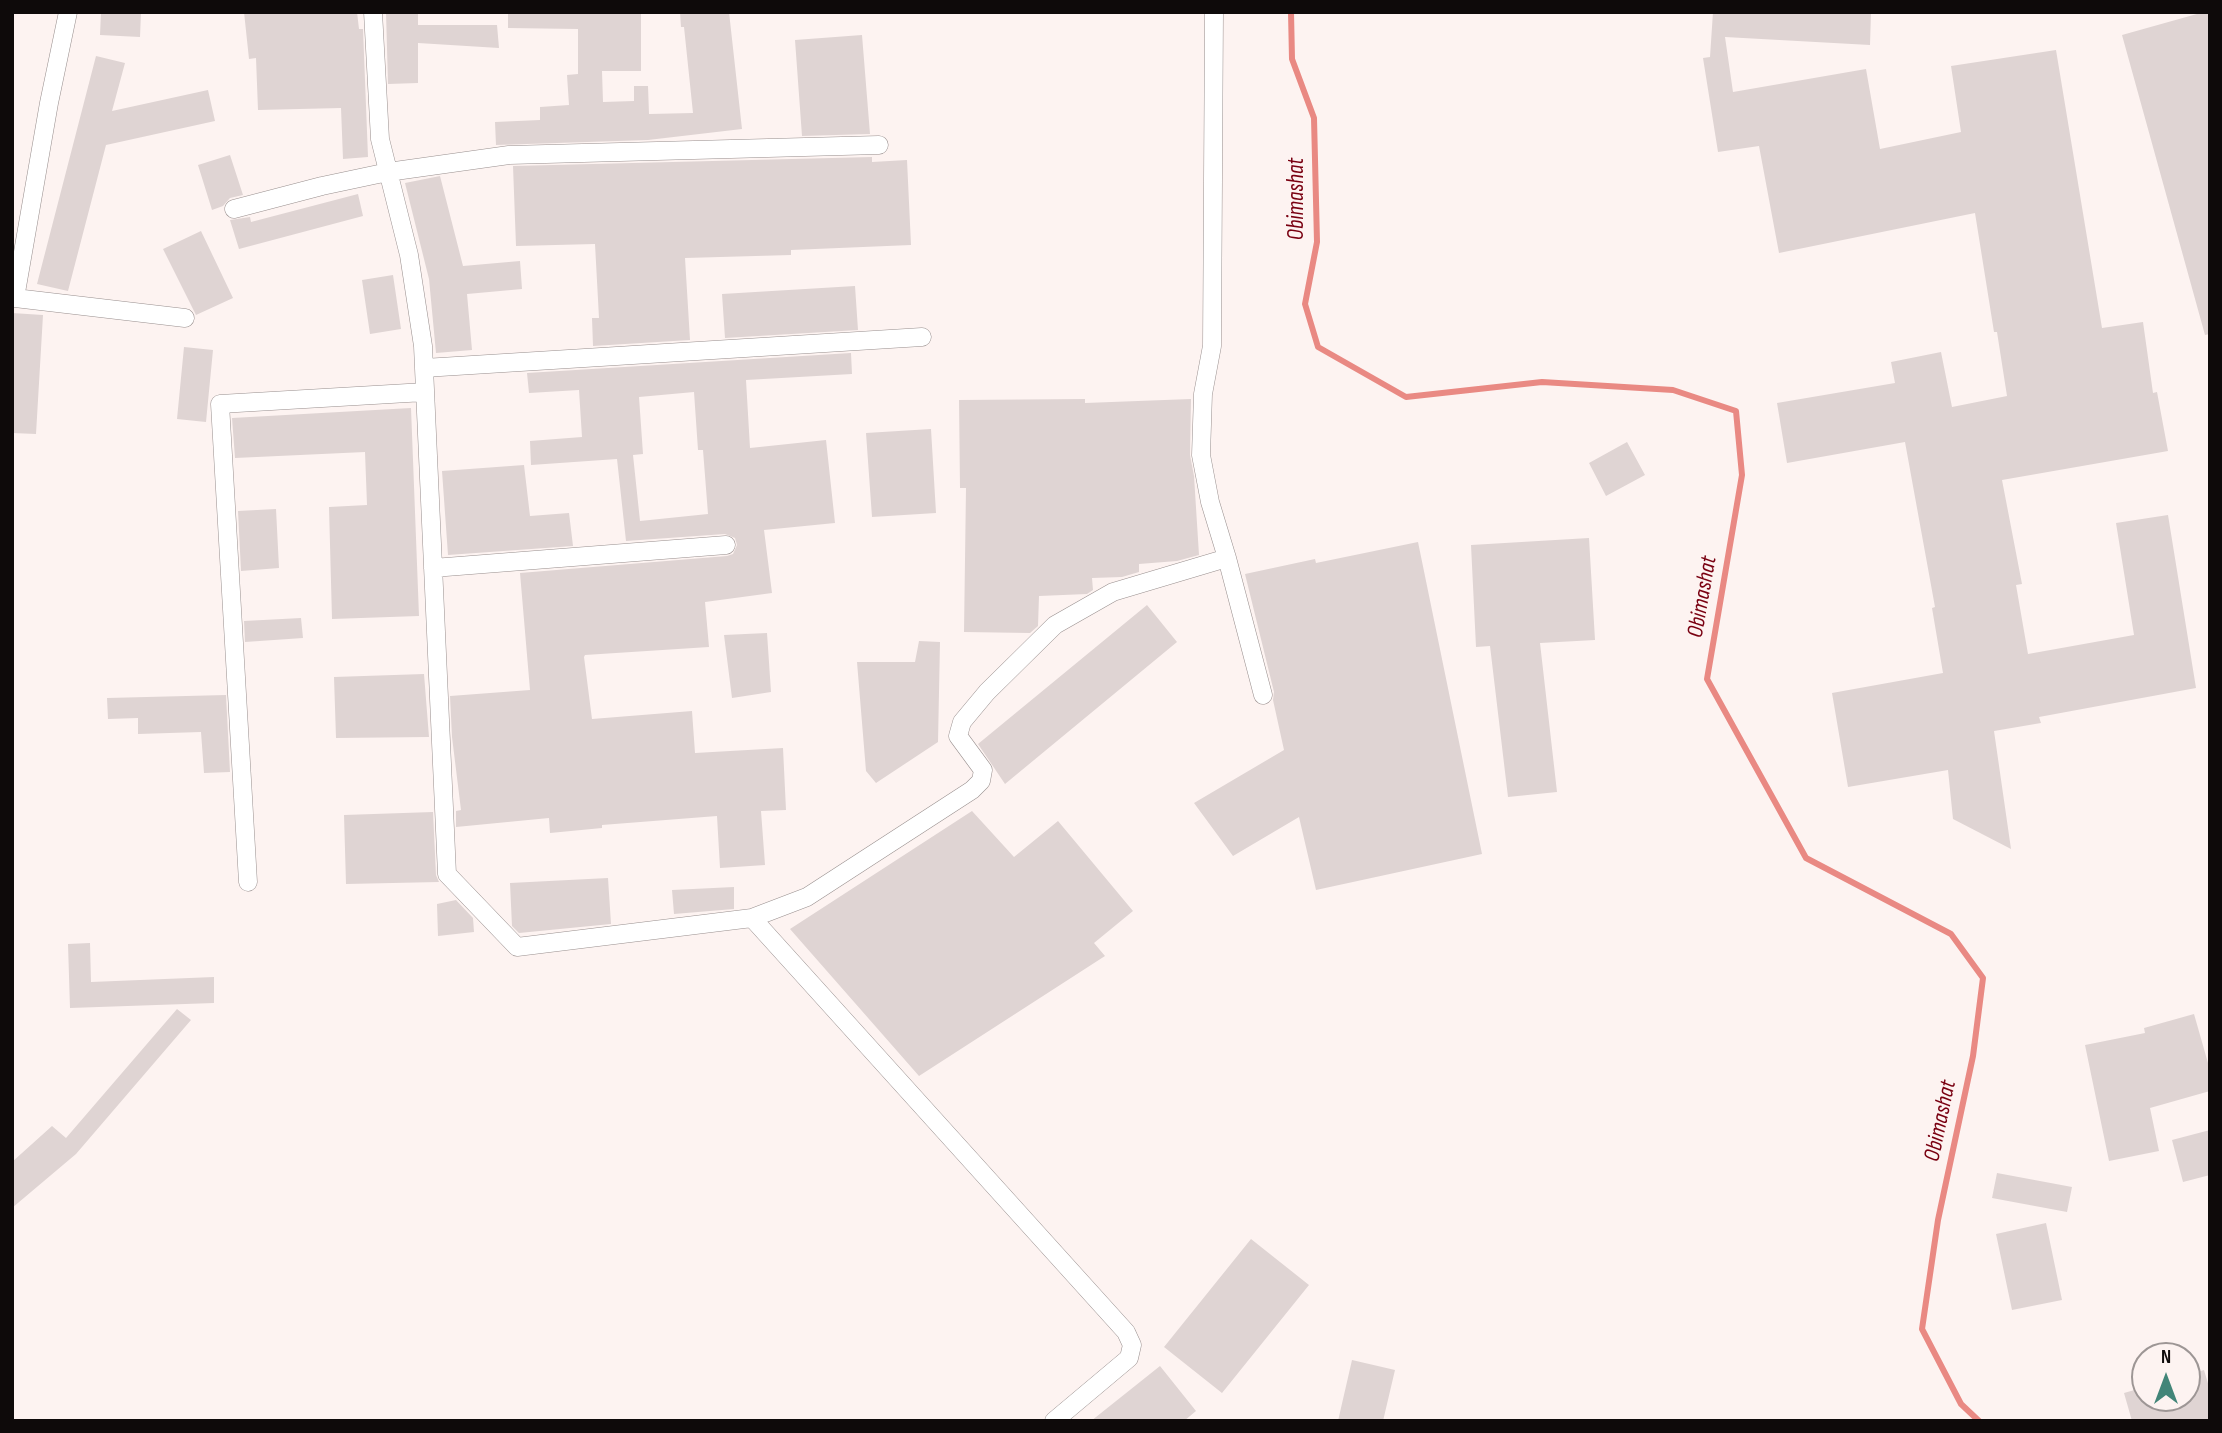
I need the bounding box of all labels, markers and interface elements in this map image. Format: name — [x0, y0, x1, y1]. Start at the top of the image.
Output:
water label: Obimashat — [1283, 158, 1311, 240]
water label: Obimashat — [1682, 554, 1724, 640]
water label: Obimashat — [1919, 1078, 1963, 1164]
north arrow — [2131, 1342, 2201, 1412]
text: N — [2161, 1346, 2171, 1369]

